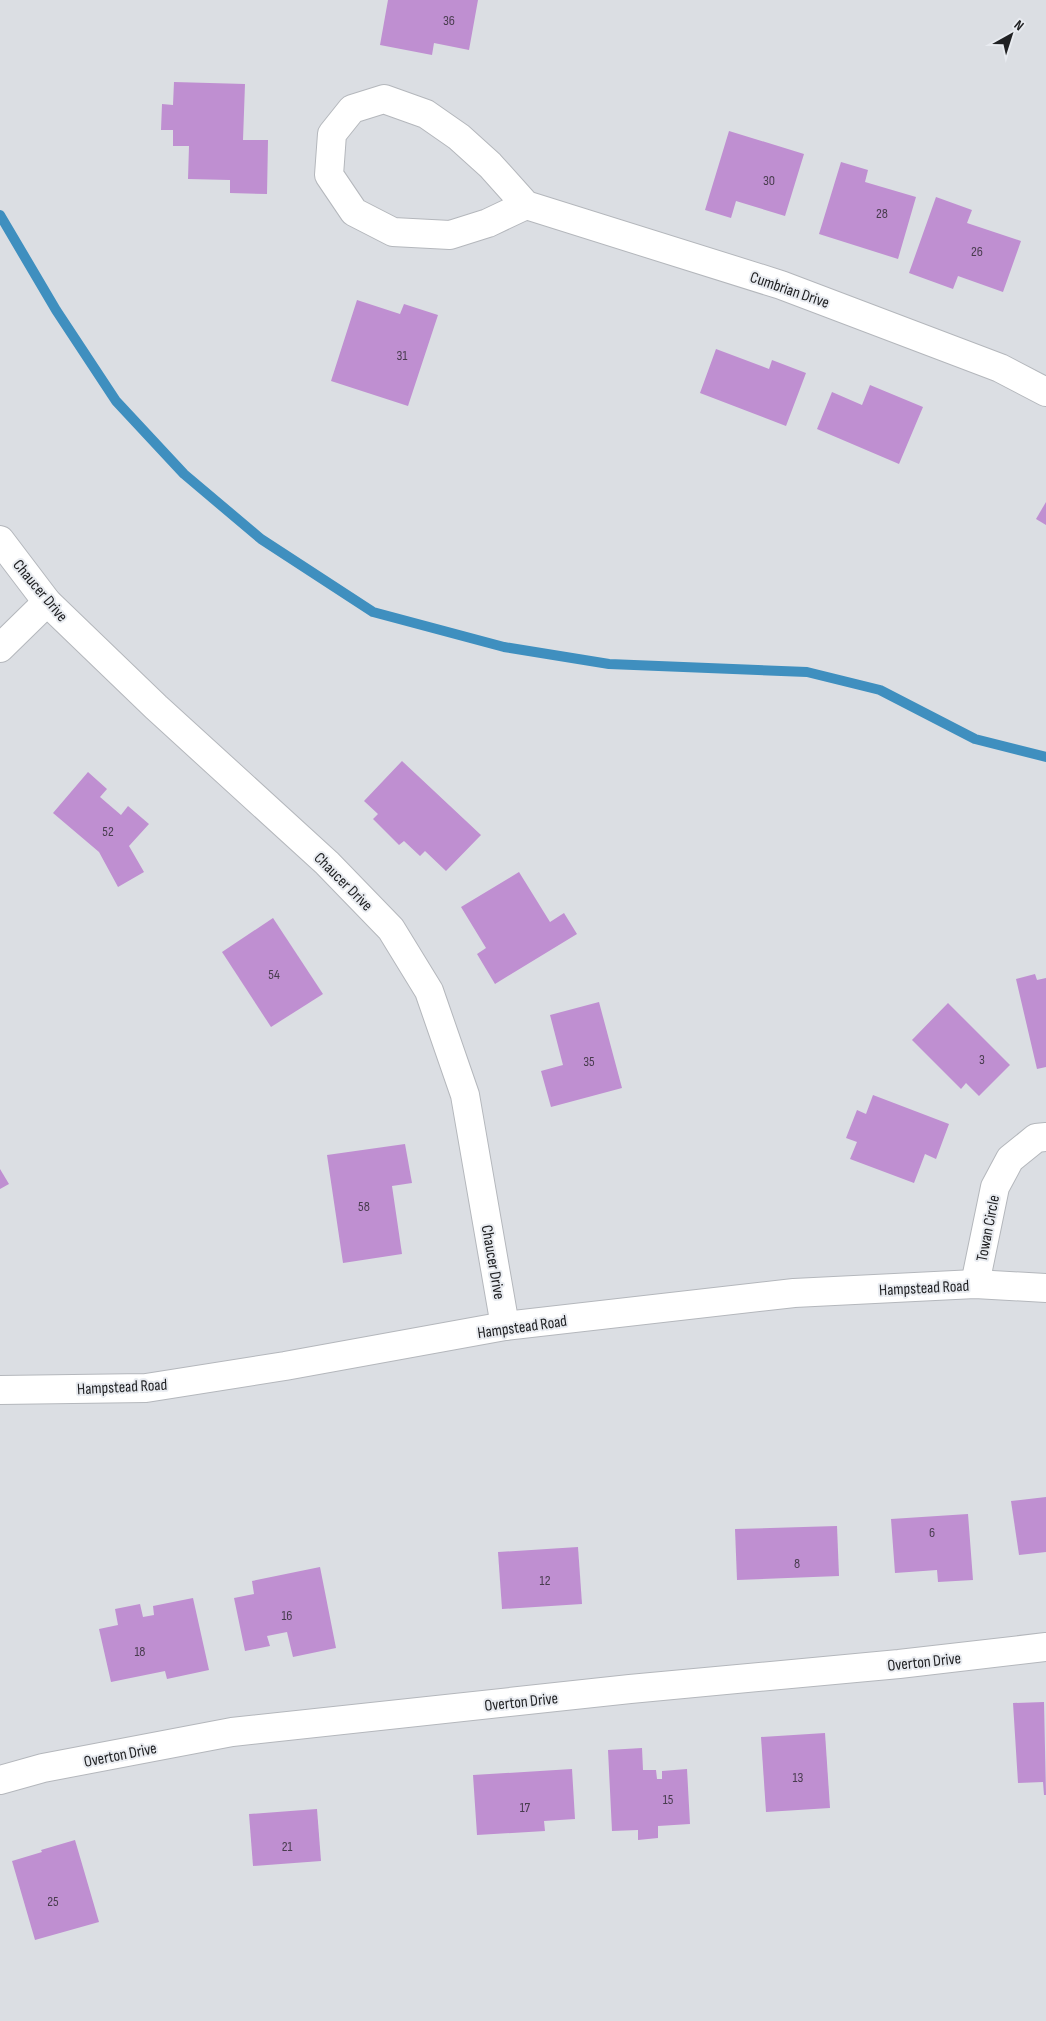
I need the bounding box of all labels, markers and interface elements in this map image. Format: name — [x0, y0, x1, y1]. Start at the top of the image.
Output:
north arrow — [986, 10, 1036, 60]
house number: 36 — [443, 12, 455, 29]
text: N — [1011, 16, 1027, 34]
house number: 30 — [763, 172, 775, 189]
house number: 28 — [876, 205, 888, 222]
house number: 26 — [971, 243, 983, 260]
street label: Cumbrian Drive — [747, 268, 832, 313]
house number: 31 — [397, 347, 407, 364]
street label: Chaucer Drive — [8, 556, 71, 626]
house number: 52 — [102, 823, 114, 840]
street label: Chaucer Drive — [310, 849, 376, 915]
house number: 54 — [268, 966, 280, 983]
house number: 3 — [979, 1051, 985, 1068]
house number: 35 — [583, 1053, 595, 1070]
street label: Towan Circle — [973, 1193, 1004, 1263]
house number: 58 — [358, 1198, 370, 1215]
street label: Chaucer Drive — [477, 1224, 508, 1301]
street label: Hampstead Road — [879, 1277, 970, 1300]
street label: Hampstead Road — [476, 1312, 568, 1343]
street label: Hampstead Road — [77, 1376, 168, 1399]
house number: 6 — [929, 1524, 935, 1541]
house number: 8 — [794, 1555, 800, 1572]
house number: 12 — [540, 1572, 551, 1589]
house number: 16 — [281, 1607, 293, 1624]
house number: 18 — [134, 1643, 146, 1660]
street label: Overton Drive — [886, 1649, 962, 1676]
street label: Overton Drive — [483, 1689, 559, 1716]
street label: Overton Drive — [82, 1739, 158, 1772]
house number: 13 — [793, 1769, 804, 1786]
house number: 15 — [663, 1791, 674, 1808]
house number: 17 — [520, 1799, 531, 1816]
house number: 21 — [282, 1838, 292, 1855]
house number: 25 — [47, 1893, 59, 1910]

